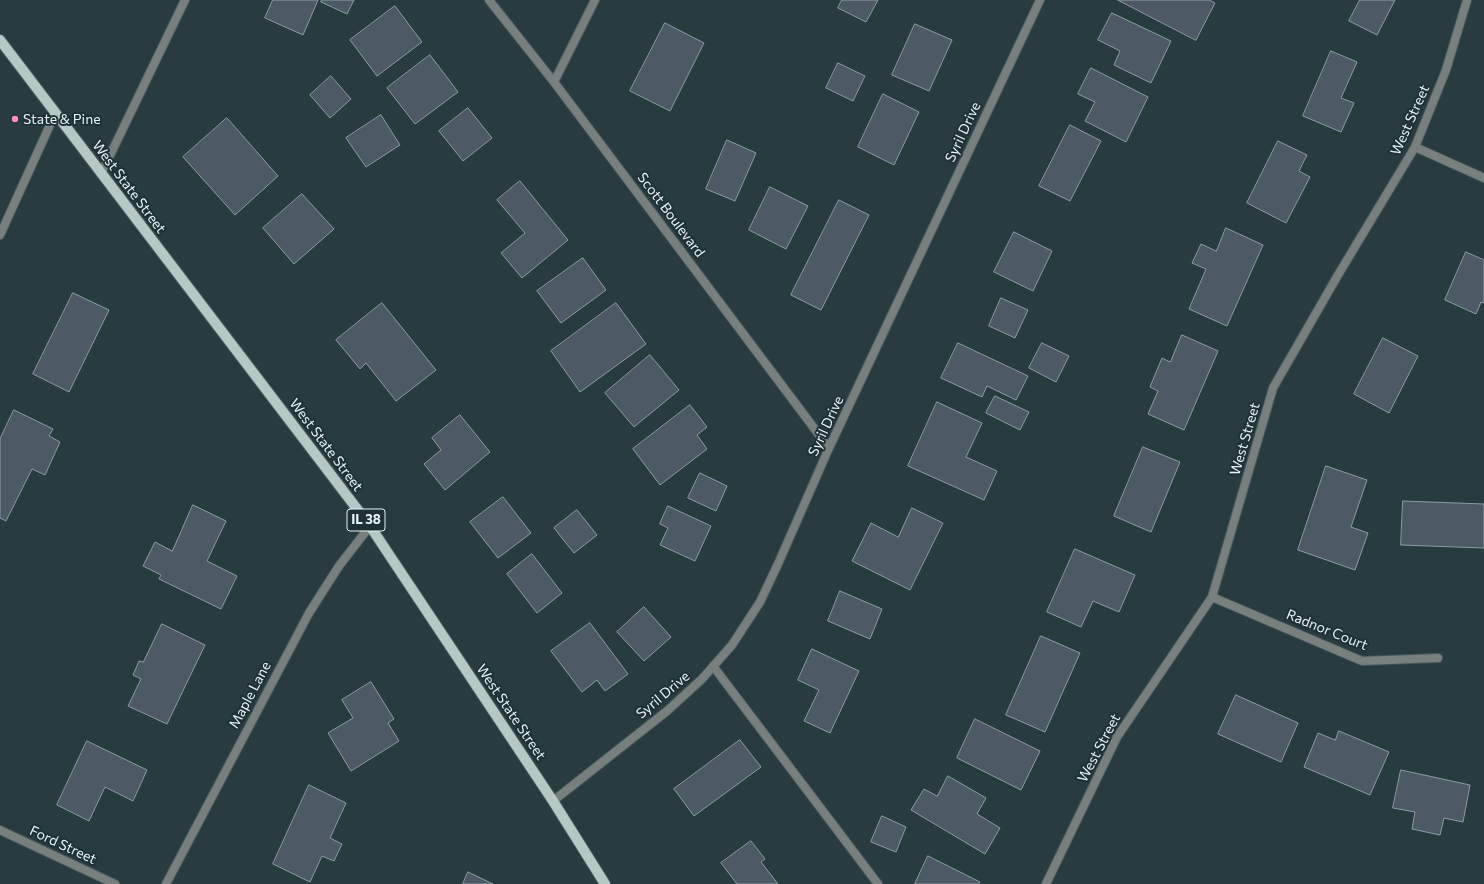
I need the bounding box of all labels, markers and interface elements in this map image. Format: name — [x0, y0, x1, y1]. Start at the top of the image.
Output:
street label: West Street — [1387, 82, 1433, 158]
street label: Syril Drive — [942, 99, 984, 165]
place label: State & Pine — [23, 111, 101, 127]
marker: State & Pine — [10, 114, 20, 124]
street label: West State Street — [89, 137, 169, 237]
street label: Scott Boulevard — [634, 169, 708, 261]
street label: Syril Drive — [805, 393, 847, 459]
street label: West State Street — [286, 395, 366, 495]
street label: West Street — [1227, 401, 1263, 477]
road number: IL 38 — [347, 509, 385, 531]
street label: Radnor Court — [1284, 606, 1370, 654]
street label: Maple Lane — [225, 659, 275, 731]
street label: West State Street — [473, 661, 549, 763]
street label: Syril Drive — [633, 668, 693, 722]
street label: West Street — [1074, 711, 1124, 785]
street label: Ford Street — [27, 822, 99, 868]

